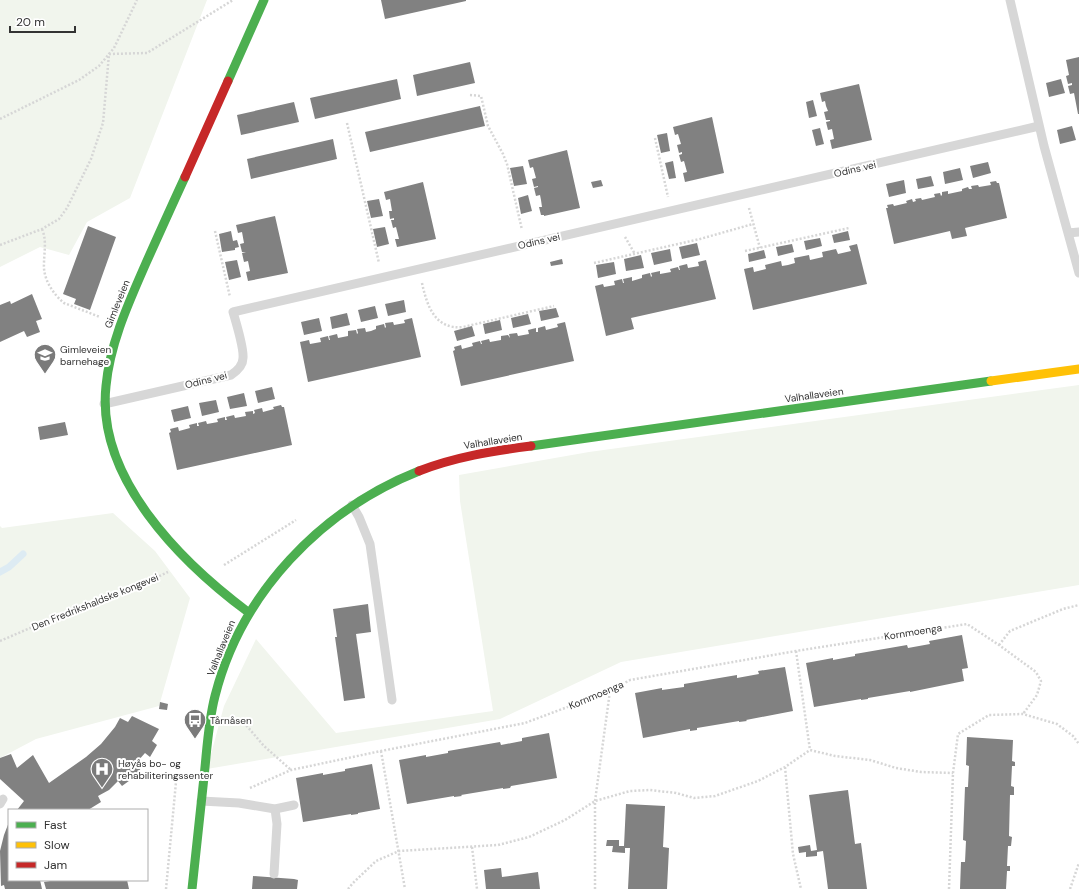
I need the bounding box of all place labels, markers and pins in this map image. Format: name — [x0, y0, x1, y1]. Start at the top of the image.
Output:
school or university icon: Gimleveien barnehage — [32, 342, 58, 375]
place label: Gimleveien barnehage — [60, 343, 111, 368]
bus stop icon: Tårnåsen — [182, 707, 208, 740]
place label: Tårnåsen — [210, 714, 252, 727]
hospital icon: Høyås bo- og rehabiliteringssenter — [89, 756, 115, 789]
place label: Høyås bo- og rehabiliteringssenter — [118, 757, 213, 782]

